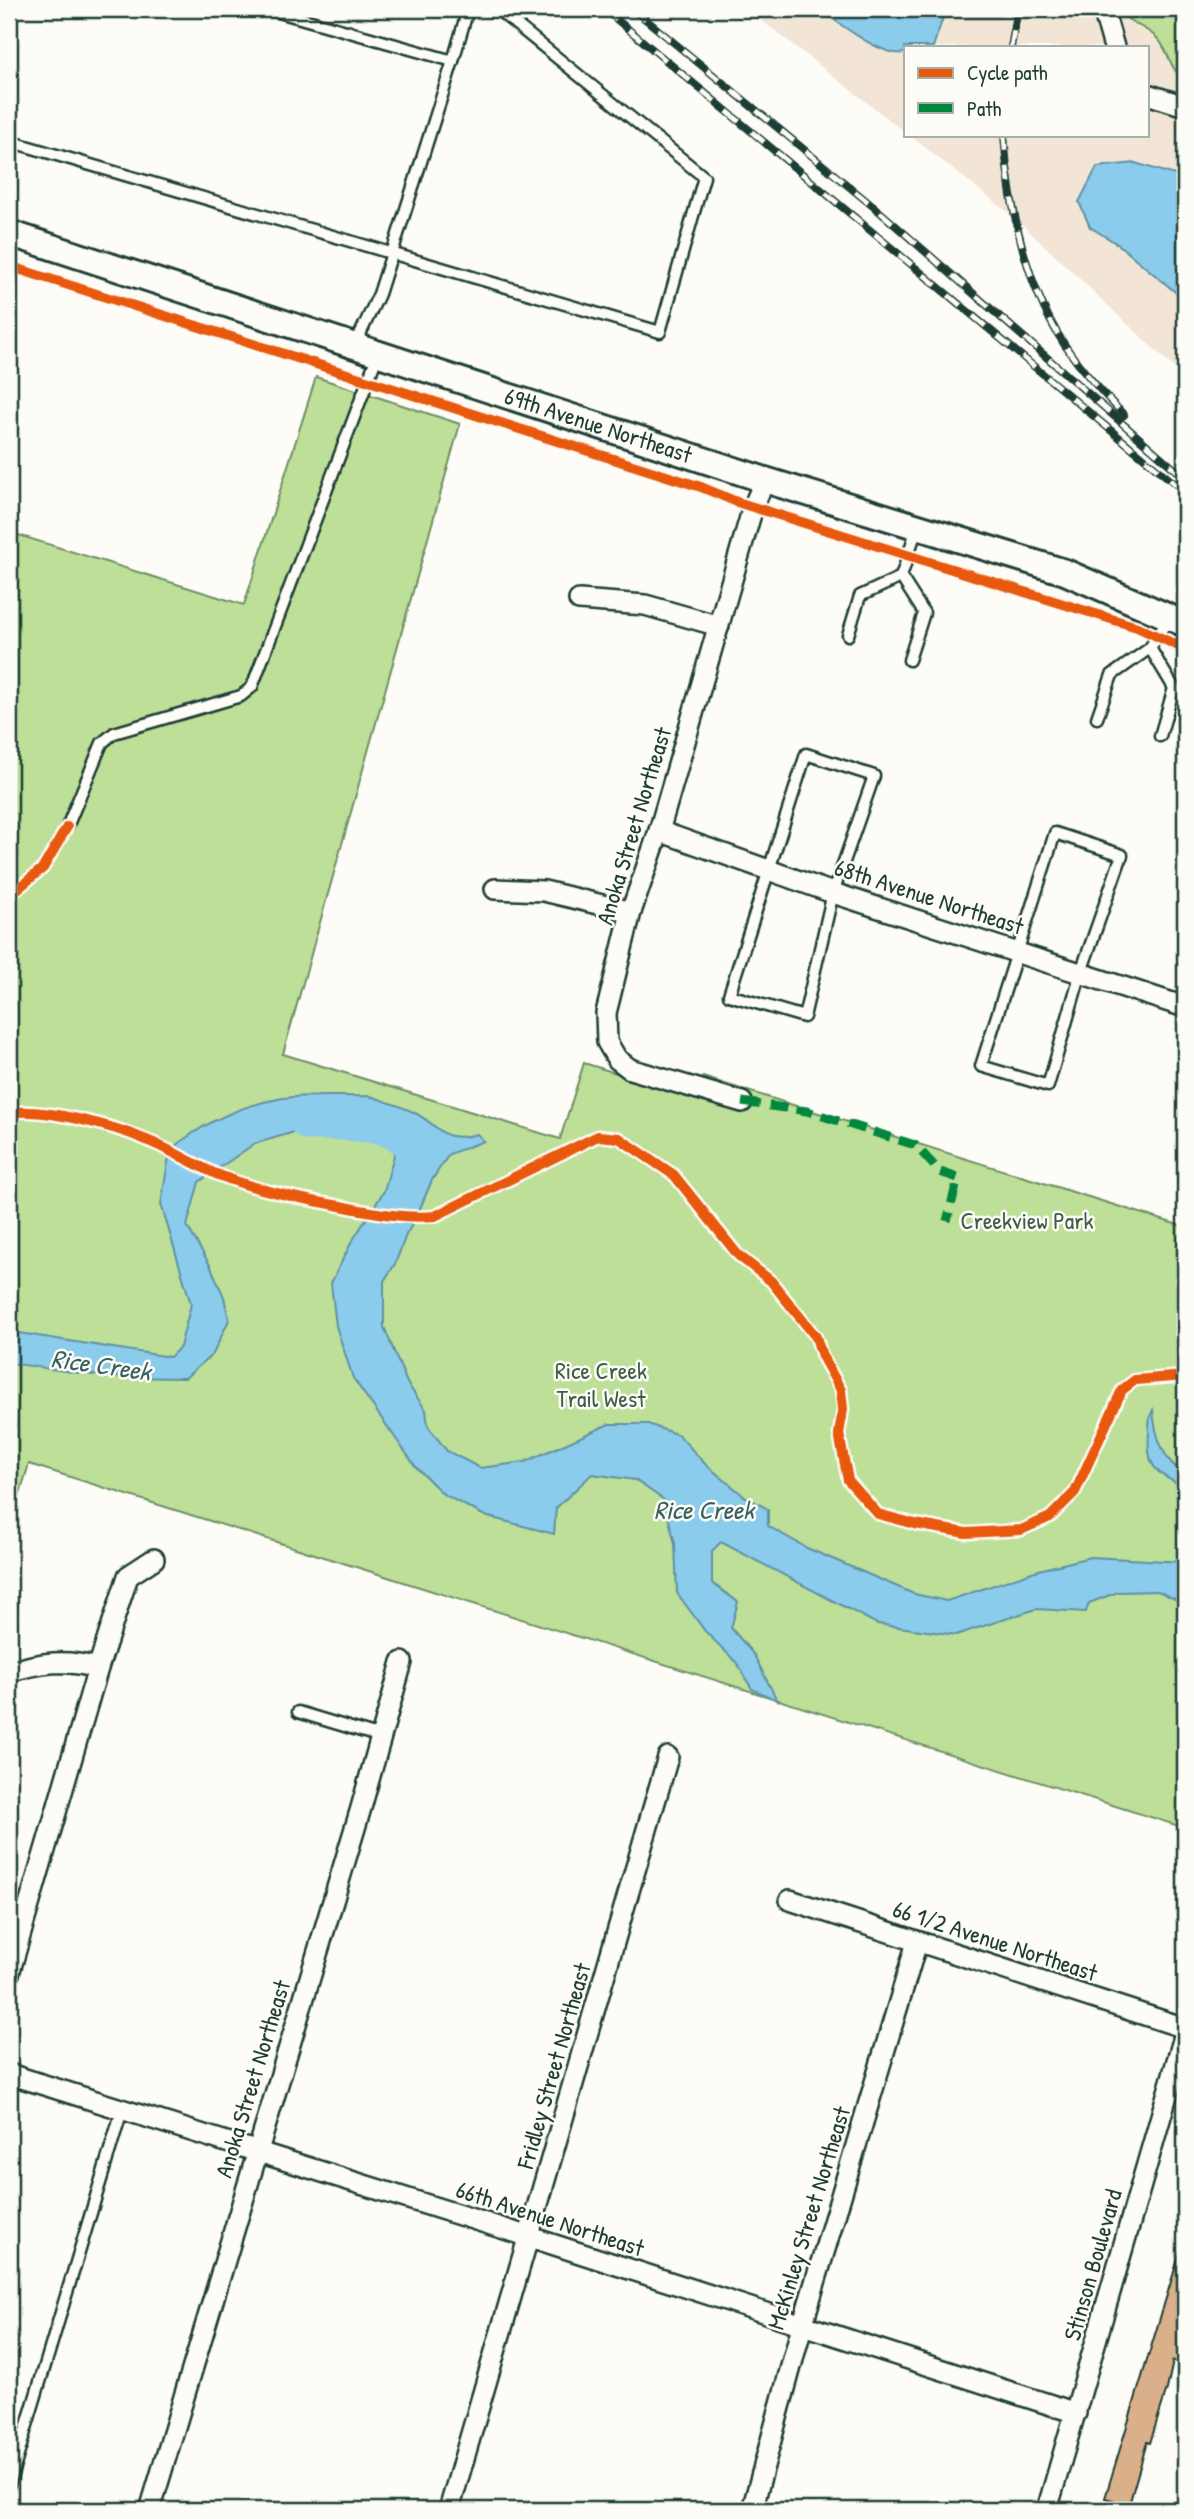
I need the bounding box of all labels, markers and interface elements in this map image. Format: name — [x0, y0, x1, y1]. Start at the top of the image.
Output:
legend — [904, 46, 1148, 136]
text: Cycle path — [967, 58, 1048, 87]
text: Path — [967, 94, 1002, 123]
street label: 69th Avenue Northeast — [501, 379, 697, 470]
street label: Anoka Street Northeast — [588, 722, 679, 928]
street label: 68th Avenue Northeast — [831, 850, 1028, 942]
park label: Creekview Park — [961, 1204, 1093, 1236]
water label: Rice Creek — [49, 1340, 155, 1389]
park label: Rice Creek Trail West — [555, 1354, 647, 1414]
water label: Rice Creek — [654, 1492, 756, 1527]
street label: 66 1/2 Avenue Northeast — [889, 1892, 1102, 1988]
street label: Fridley Street Northeast — [508, 1958, 598, 2173]
street label: Anoka Street Northeast — [207, 1975, 298, 2181]
street label: McKinley Street Northeast — [759, 2101, 857, 2333]
street label: 66th Avenue Northeast — [452, 2173, 649, 2264]
street label: Stinson Boulevard — [1055, 2185, 1129, 2344]

